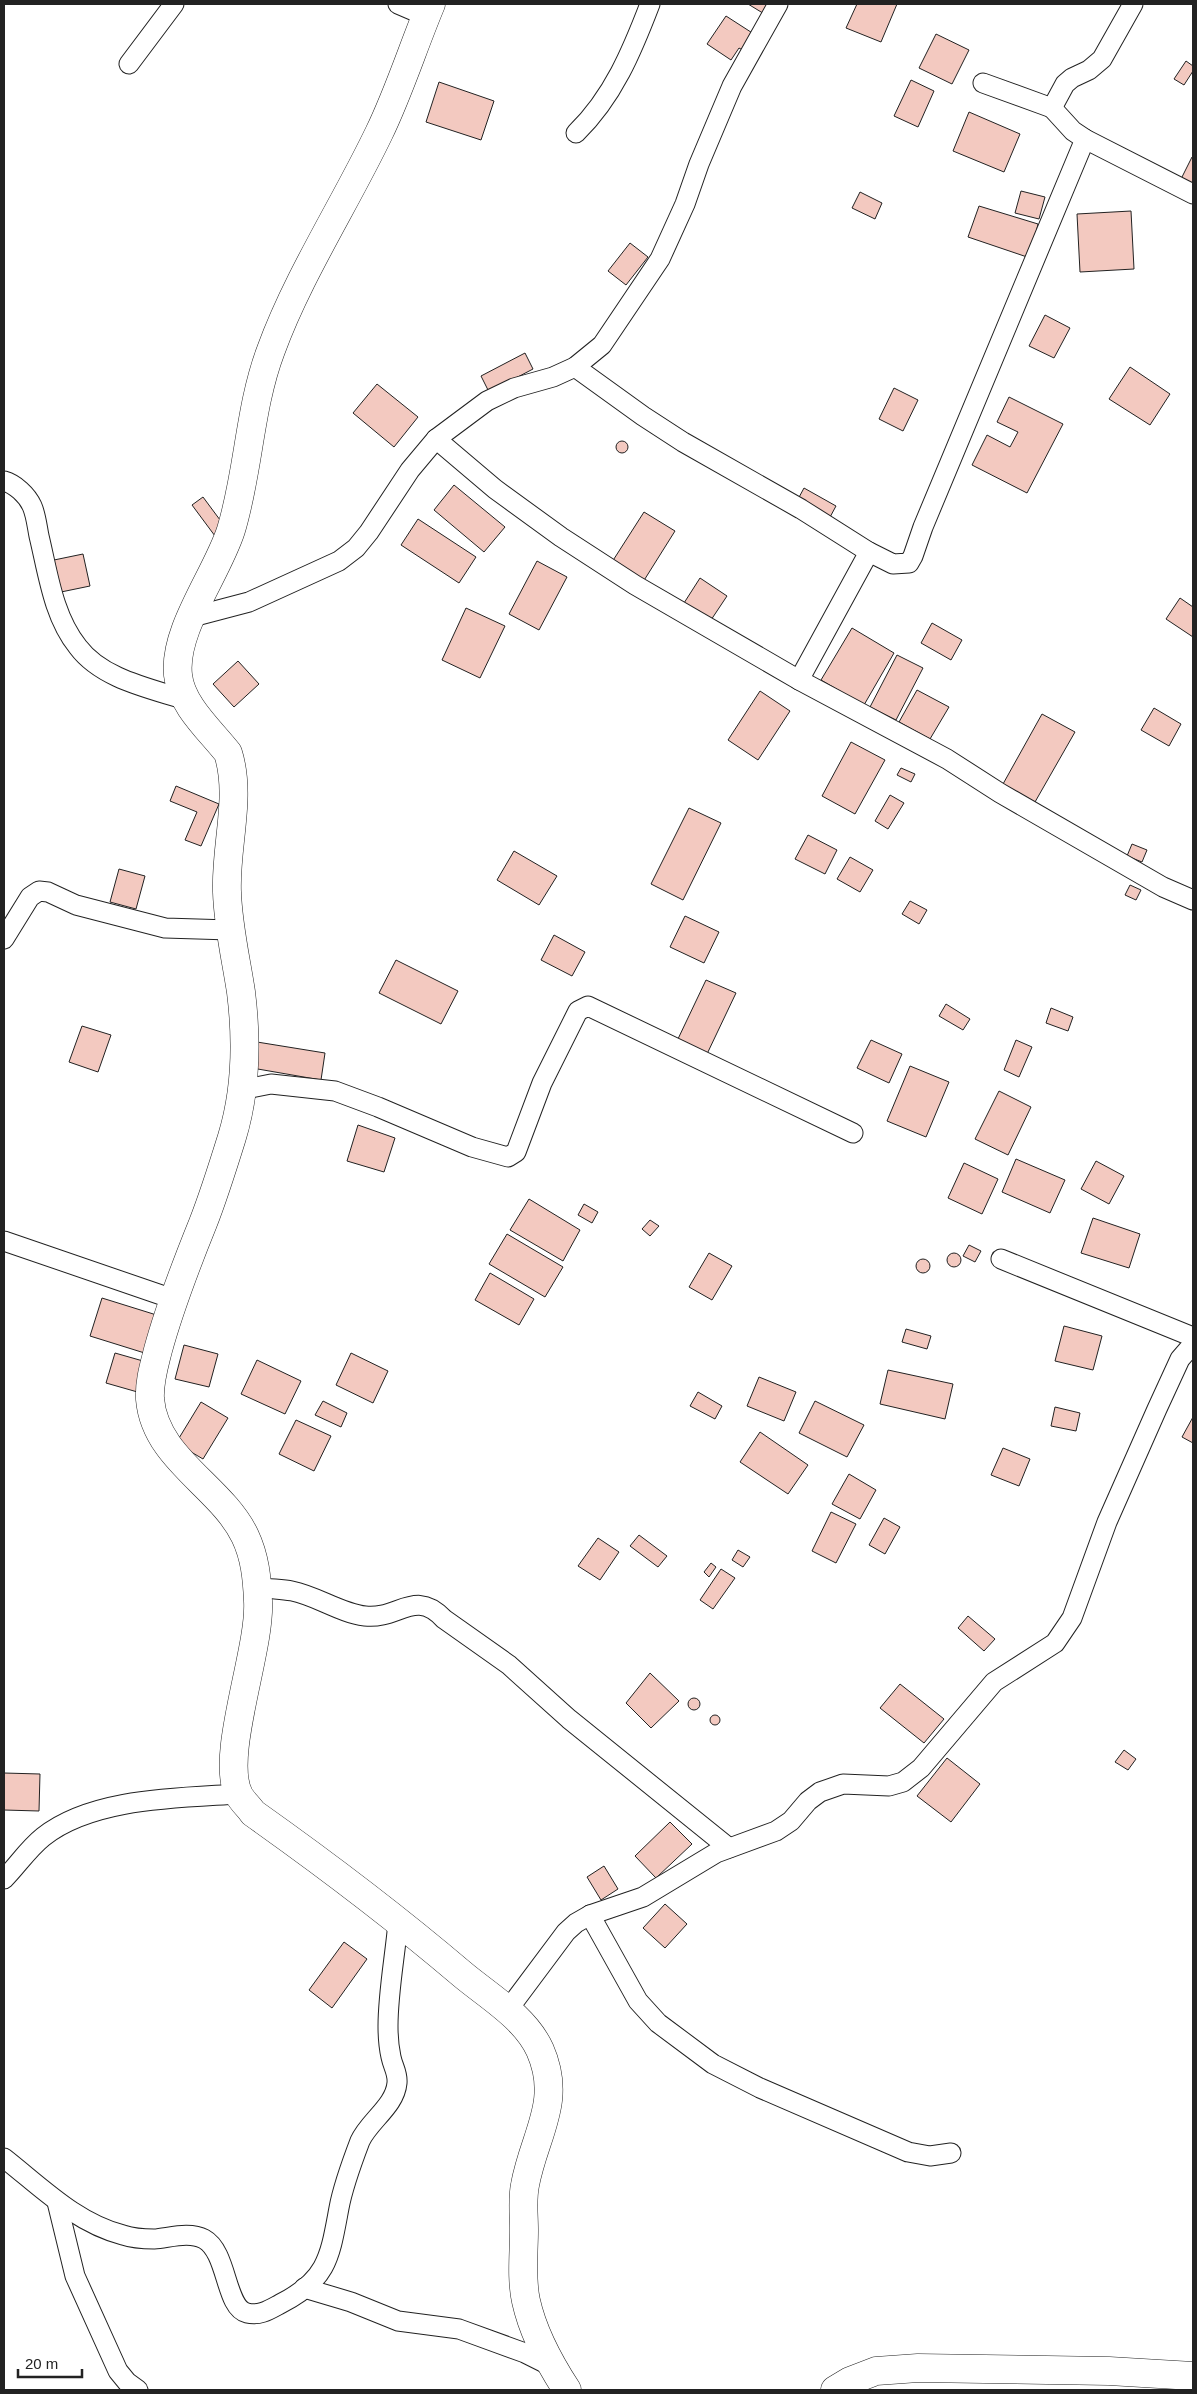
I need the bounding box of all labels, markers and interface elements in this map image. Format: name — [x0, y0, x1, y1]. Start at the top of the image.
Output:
scale bar — [18, 2346, 81, 2378]
text: 20 m — [25, 2355, 58, 2372]

